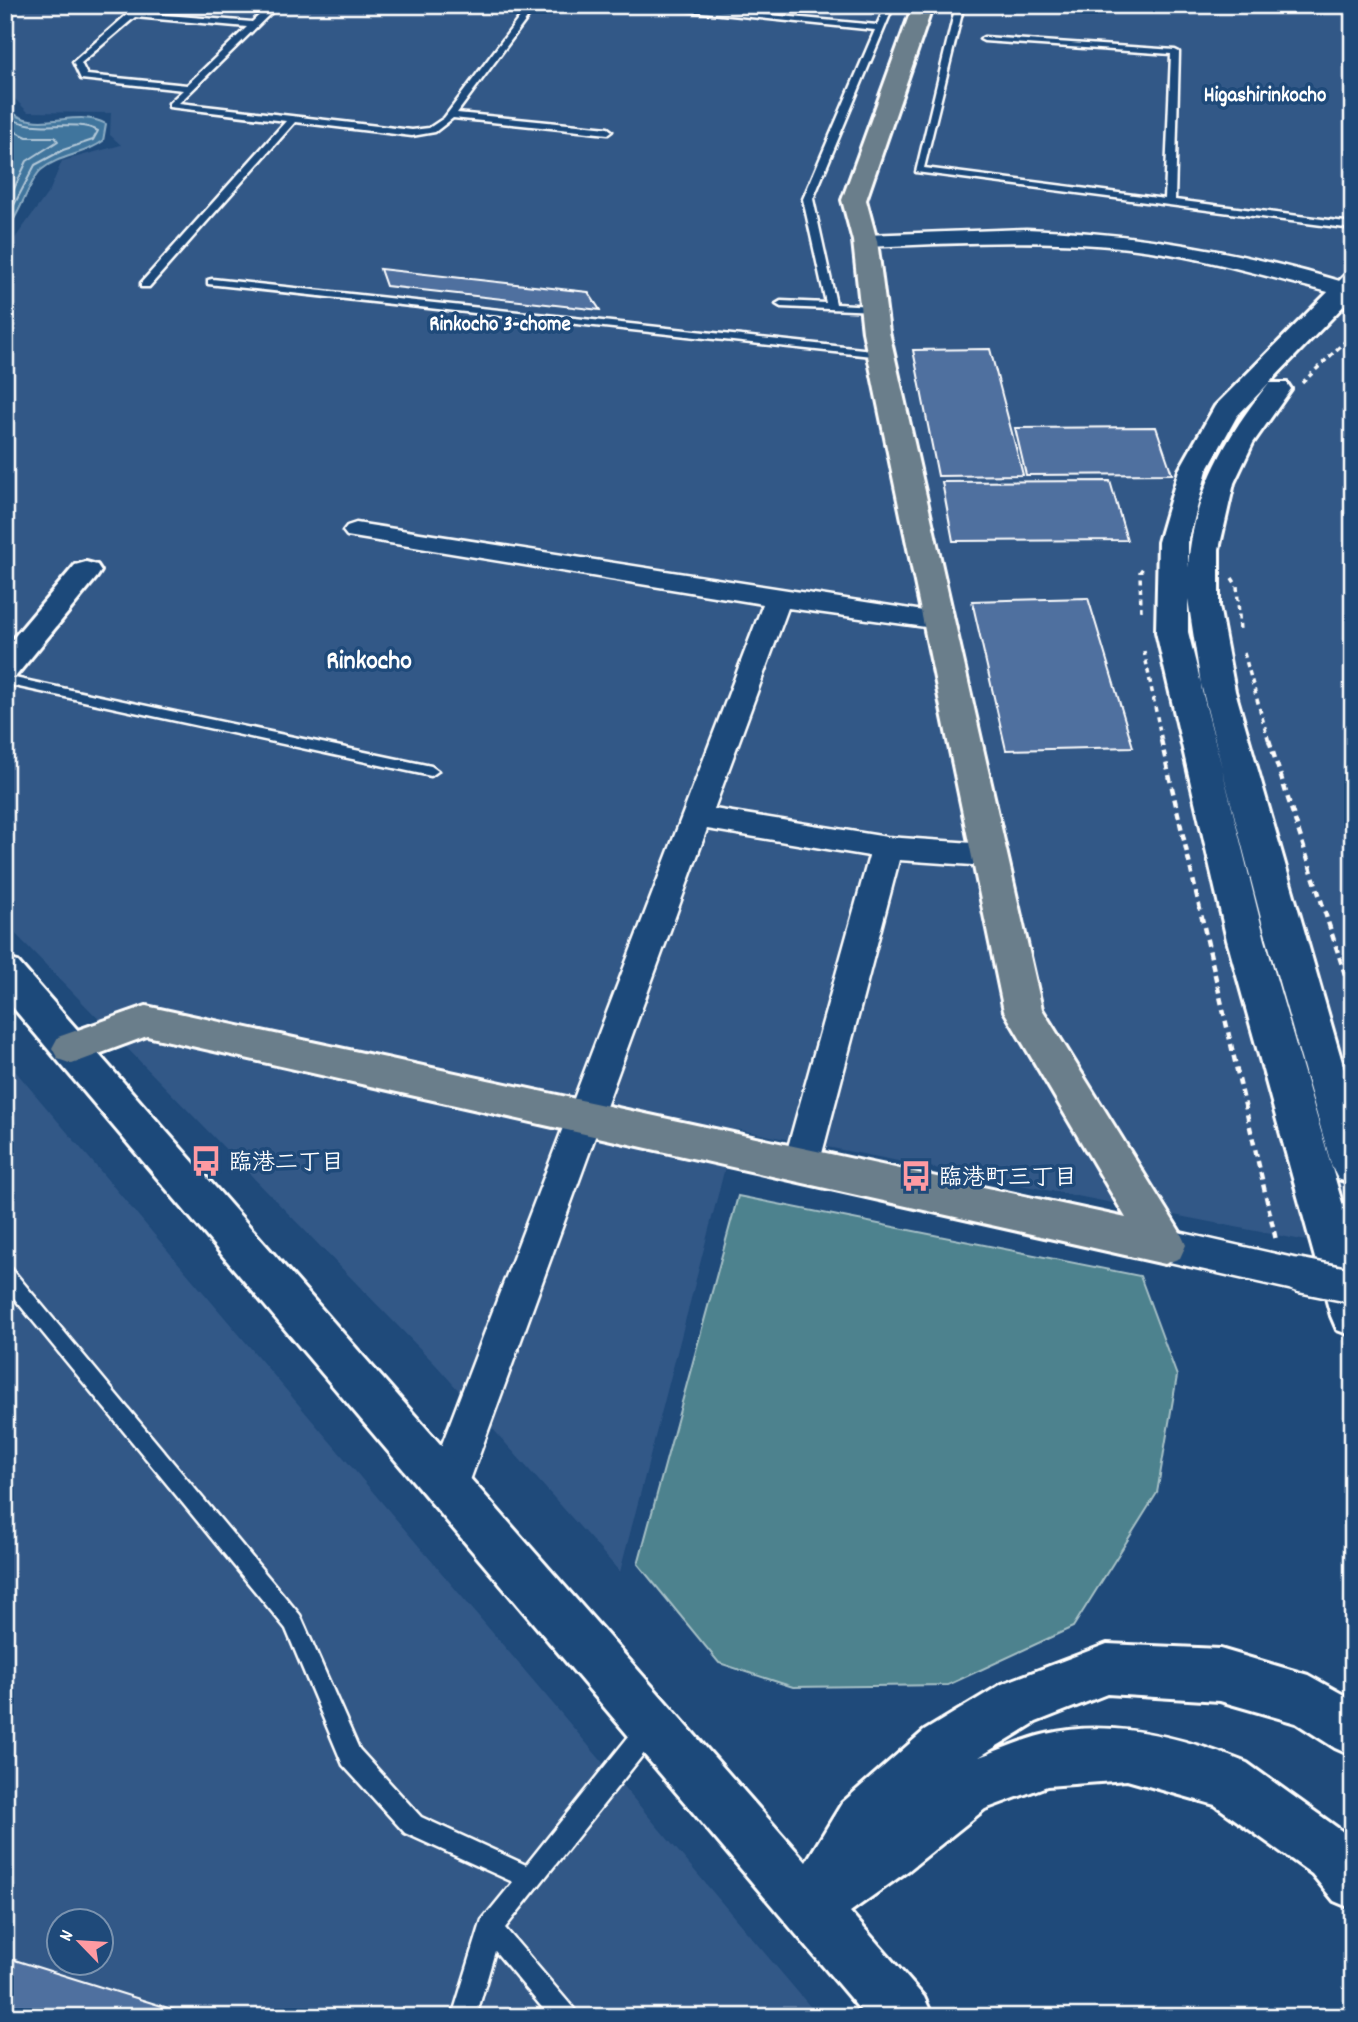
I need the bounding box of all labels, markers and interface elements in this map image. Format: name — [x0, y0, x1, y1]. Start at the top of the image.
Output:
district label: Higashirinkocho — [1204, 82, 1326, 112]
district label: Rinkocho 3-chome — [429, 311, 571, 341]
district label: Rinkocho — [326, 644, 412, 681]
bus stop icon: 臨港二丁目 — [189, 1144, 223, 1178]
place label: 臨港二丁目 — [229, 1148, 344, 1181]
bus stop icon: 臨港町三丁目 — [899, 1159, 933, 1193]
place label: 臨港町三丁目 — [939, 1163, 1077, 1196]
north arrow — [46, 1906, 116, 1976]
text: N — [54, 1926, 82, 1946]

